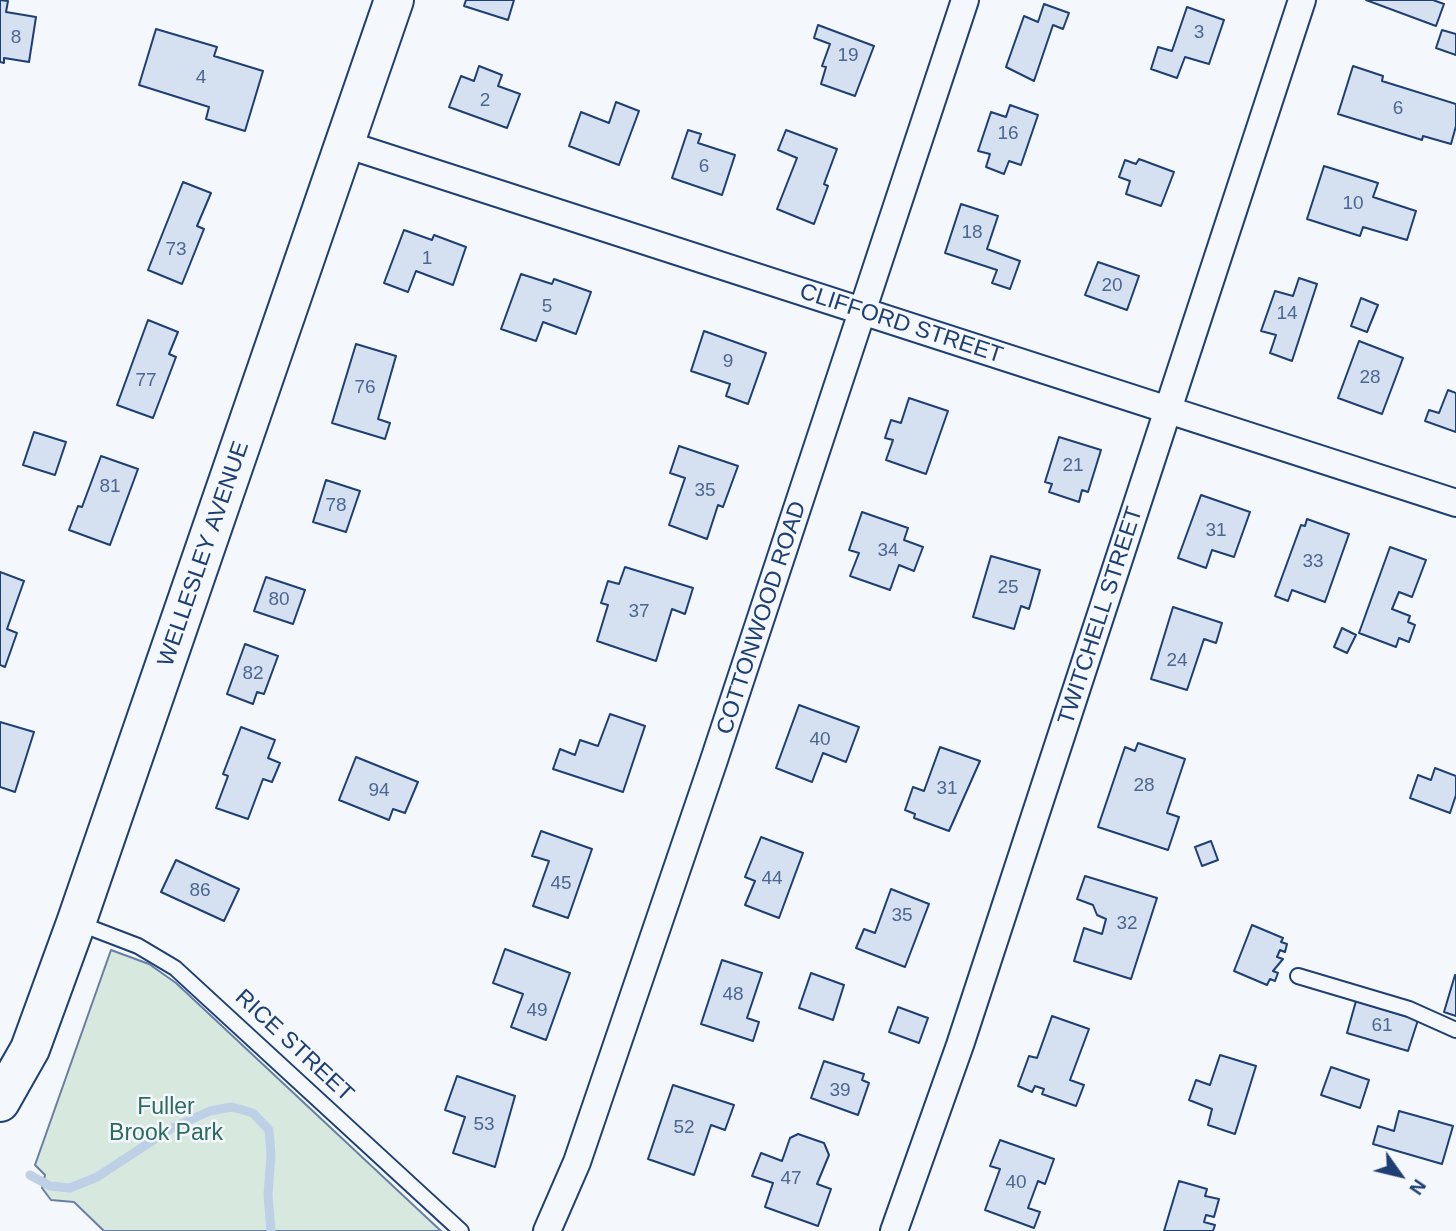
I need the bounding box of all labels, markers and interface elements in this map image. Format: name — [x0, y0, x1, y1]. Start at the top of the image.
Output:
house number: 3 — [1194, 22, 1204, 44]
house number: 8 — [11, 27, 21, 49]
house number: 19 — [837, 45, 859, 67]
house number: 4 — [196, 67, 206, 89]
house number: 2 — [480, 90, 490, 112]
house number: 6 — [1393, 98, 1403, 120]
house number: 16 — [997, 123, 1019, 145]
house number: 6 — [699, 156, 709, 178]
house number: 10 — [1342, 193, 1364, 215]
house number: 18 — [961, 222, 983, 244]
house number: 73 — [165, 239, 187, 261]
house number: 1 — [422, 248, 432, 270]
house number: 20 — [1101, 275, 1123, 297]
street label: CLIFFORD STREET — [796, 278, 1006, 370]
house number: 5 — [542, 296, 552, 318]
house number: 14 — [1276, 303, 1298, 325]
house number: 9 — [723, 351, 733, 373]
house number: 28 — [1359, 367, 1381, 389]
house number: 77 — [135, 370, 157, 392]
house number: 76 — [354, 377, 376, 399]
street label: WELLESLEY AVENUE — [153, 438, 255, 670]
house number: 21 — [1062, 455, 1084, 477]
house number: 81 — [99, 476, 121, 498]
house number: 35 — [694, 480, 716, 502]
house number: 78 — [325, 495, 347, 517]
street label: COTTONWOOD ROAD — [711, 498, 813, 738]
street label: TWITCHELL STREET — [1053, 504, 1149, 728]
house number: 31 — [1205, 520, 1227, 542]
house number: 34 — [877, 540, 899, 562]
house number: 33 — [1302, 551, 1324, 573]
house number: 25 — [997, 577, 1019, 599]
house number: 80 — [268, 589, 290, 611]
house number: 37 — [628, 601, 650, 623]
house number: 24 — [1166, 650, 1188, 672]
house number: 82 — [242, 663, 264, 685]
house number: 40 — [809, 729, 831, 751]
house number: 28 — [1133, 775, 1155, 797]
house number: 31 — [936, 778, 958, 800]
house number: 94 — [368, 780, 390, 802]
house number: 44 — [761, 868, 783, 890]
house number: 45 — [550, 873, 572, 895]
house number: 86 — [189, 880, 211, 902]
house number: 35 — [891, 905, 913, 927]
house number: 32 — [1116, 913, 1138, 935]
street label: RICE STREET — [229, 984, 359, 1108]
house number: 48 — [722, 984, 744, 1006]
house number: 49 — [526, 1000, 548, 1022]
house number: 61 — [1371, 1015, 1393, 1037]
house number: 39 — [829, 1080, 851, 1102]
park label: Fuller Brook Park — [109, 1094, 223, 1148]
house number: 53 — [473, 1114, 495, 1136]
house number: 52 — [673, 1117, 695, 1139]
north arrow — [1365, 1140, 1435, 1210]
house number: 47 — [780, 1168, 802, 1190]
house number: 40 — [1005, 1172, 1027, 1194]
text: N — [1405, 1175, 1430, 1199]

